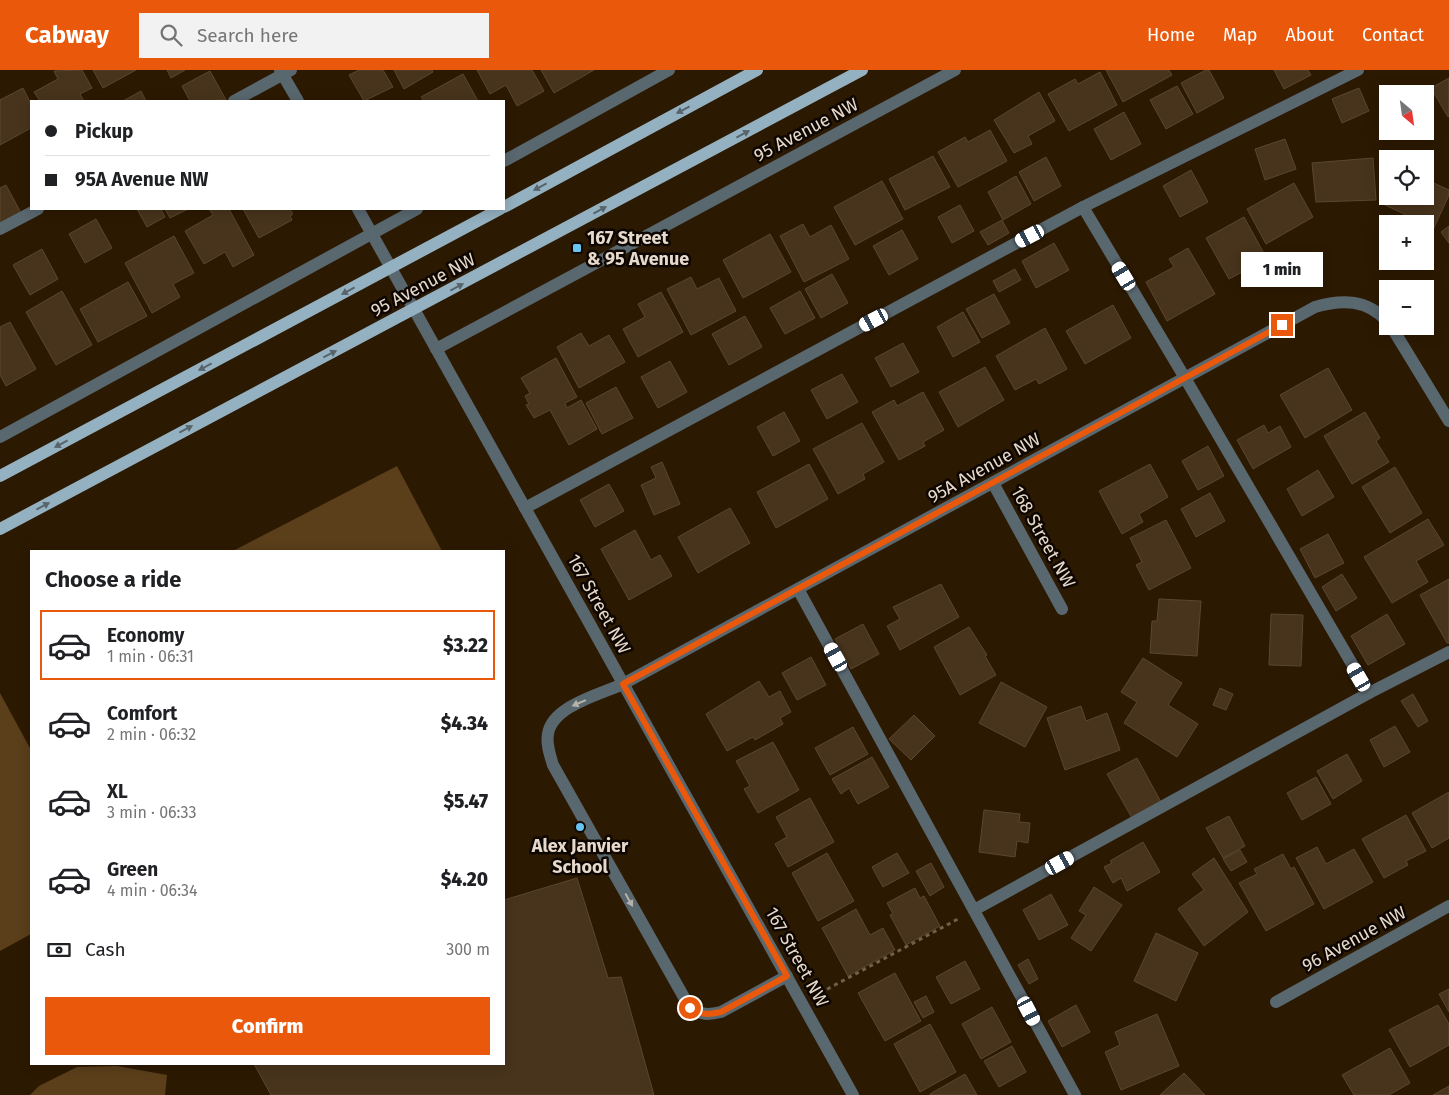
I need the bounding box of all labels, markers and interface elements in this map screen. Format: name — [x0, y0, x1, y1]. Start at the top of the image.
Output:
search box — [139, 13, 489, 58]
text: Cabway — [25, 21, 109, 49]
icon: search — [157, 21, 185, 49]
text: Search here — [197, 24, 298, 47]
text: Home — [1147, 24, 1195, 46]
text: Map — [1223, 24, 1257, 46]
text: About — [1285, 24, 1334, 46]
text: Contact — [1362, 24, 1424, 46]
north arrow — [1379, 85, 1434, 140]
map controls — [1379, 85, 1434, 335]
street label: 95 Avenue NW — [750, 93, 862, 167]
one-way arrow — [676, 106, 690, 114]
text: Pickup — [75, 120, 133, 143]
one-way arrow — [736, 130, 751, 138]
button: locate — [1379, 150, 1434, 205]
text: 95A Avenue NW — [75, 168, 208, 191]
one-way arrow — [533, 183, 548, 191]
one-way arrow — [593, 206, 607, 214]
button: + — [1379, 215, 1434, 270]
car — [1013, 222, 1046, 250]
place label: 167 Street & 95 Avenue — [587, 227, 689, 270]
marker: 167 Street & 95 Avenue — [571, 242, 583, 254]
street label: 95 Avenue NW — [367, 248, 479, 322]
callout: 1 min — [1241, 252, 1323, 288]
car — [1109, 259, 1138, 293]
text: 1 min — [1263, 260, 1301, 279]
button: − — [1379, 280, 1434, 335]
one-way arrow — [450, 283, 464, 291]
one-way arrow — [341, 287, 355, 295]
car — [857, 306, 890, 334]
route end — [1271, 314, 1293, 336]
one-way arrow — [323, 350, 337, 358]
one-way arrow — [197, 363, 212, 371]
one-way arrow — [179, 425, 193, 433]
street label: 95A Avenue NW — [924, 428, 1044, 508]
one-way arrow — [54, 440, 69, 448]
street label: 168 Street NW — [1006, 482, 1080, 592]
one-way arrow — [36, 502, 50, 510]
street label: 167 Street NW — [563, 550, 635, 658]
text: Choose a ride — [45, 566, 181, 593]
icon: car — [47, 623, 92, 668]
text: Economy — [107, 624, 184, 647]
text: $3.22 — [443, 634, 488, 657]
car — [822, 640, 849, 674]
text: 1 min · 06:31 — [107, 647, 194, 666]
car — [1345, 660, 1372, 694]
one-way arrow — [571, 700, 586, 708]
icon: car — [47, 701, 92, 746]
text: Comfort — [107, 702, 177, 725]
text: $4.34 — [441, 712, 488, 735]
text: 2 min · 06:32 — [107, 725, 196, 744]
icon: car — [47, 779, 92, 824]
text: XL — [107, 780, 128, 803]
text: $5.47 — [443, 790, 488, 813]
text: 3 min · 06:33 — [107, 803, 197, 822]
marker: Alex Janvier School — [574, 821, 586, 833]
place label: Alex Janvier School — [531, 835, 629, 878]
car — [1043, 849, 1076, 877]
icon: car — [47, 857, 92, 902]
text: Green — [107, 858, 158, 881]
text: $4.20 — [441, 868, 488, 891]
text: 4 min · 06:34 — [107, 881, 198, 900]
one-way arrow — [625, 894, 634, 907]
street label: 96 Avenue NW — [1298, 901, 1410, 977]
street label: 167 Street NW — [761, 903, 833, 1011]
icon: cash — [45, 936, 73, 964]
text: Cash — [85, 938, 126, 961]
text: 300 m — [446, 940, 490, 959]
car — [1015, 994, 1042, 1028]
button: Confirm — [45, 997, 490, 1055]
route start — [679, 997, 701, 1019]

